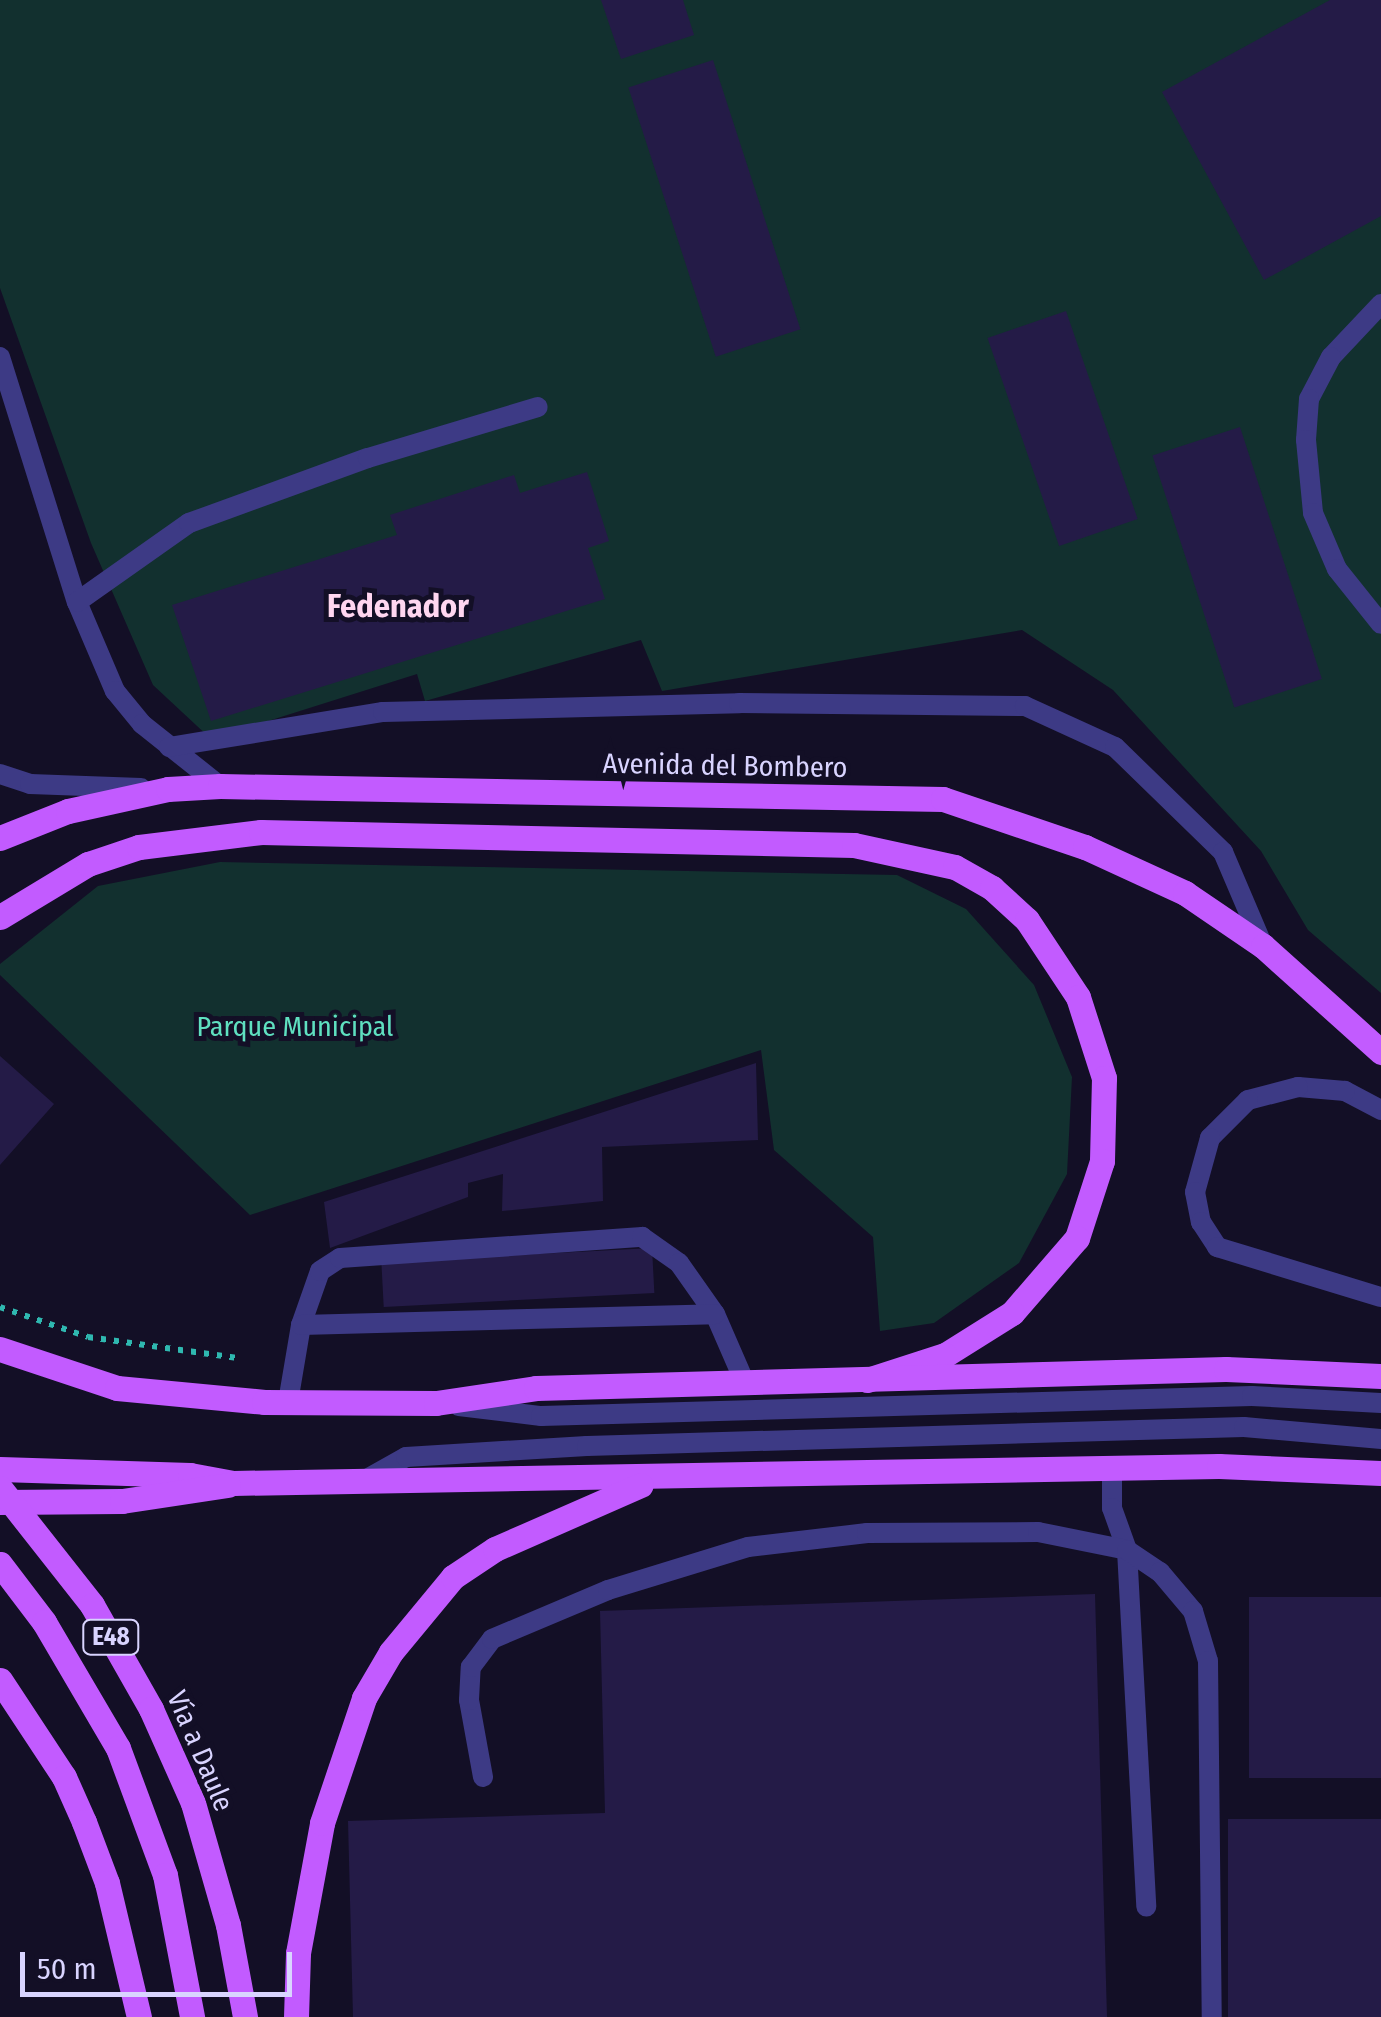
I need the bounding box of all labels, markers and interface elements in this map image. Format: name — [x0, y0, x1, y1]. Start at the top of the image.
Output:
district label: Fedenador — [327, 587, 469, 625]
street label: Avenida del Bombero — [602, 747, 848, 785]
park label: Parque Municipal — [197, 1010, 393, 1044]
road number: E48 — [81, 1617, 141, 1657]
street label: Vía a Daule — [160, 1686, 240, 1816]
scale bar — [25, 1932, 298, 1994]
text: 50 m — [37, 1951, 97, 1987]

